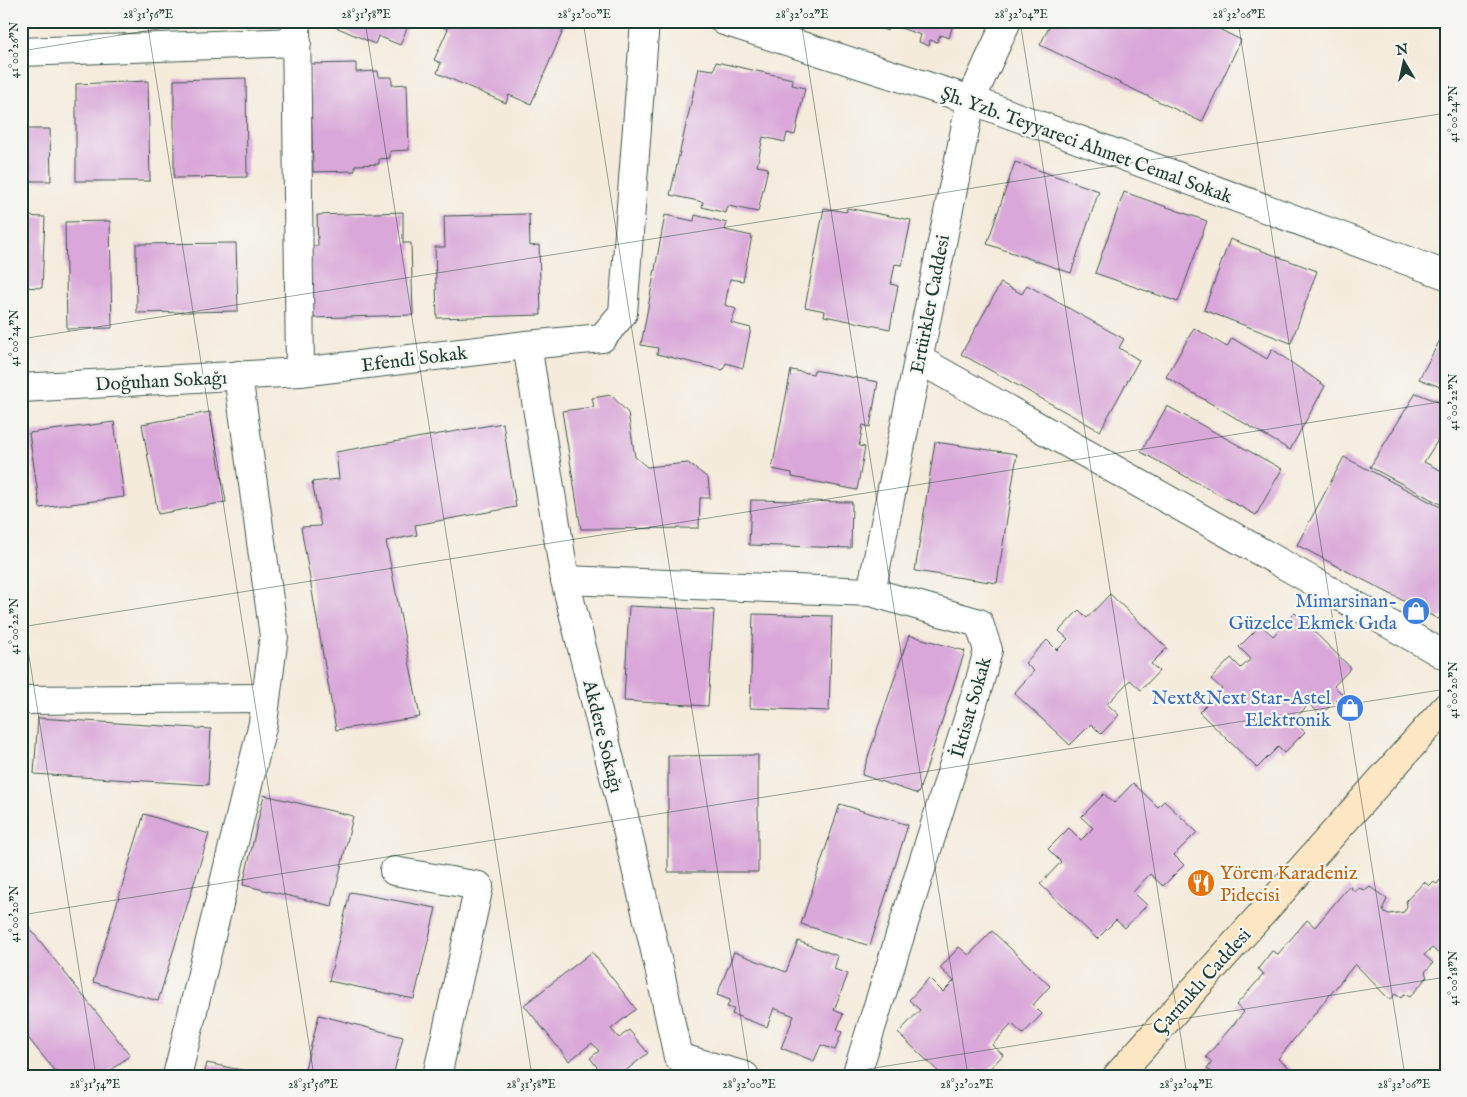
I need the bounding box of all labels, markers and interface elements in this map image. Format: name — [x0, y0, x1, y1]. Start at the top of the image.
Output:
text: 28°31'56"E — [123, 7, 173, 22]
text: 28°31'58"E — [341, 7, 391, 22]
text: 28°32'00"E — [557, 7, 611, 22]
text: 28°32'02"E — [775, 7, 829, 22]
text: 28°32'04"E — [994, 7, 1048, 22]
text: 28°32'06"E — [1213, 7, 1265, 22]
text: 41°00'26"N — [7, 21, 22, 78]
north arrow — [1380, 38, 1430, 88]
text: N — [1394, 40, 1410, 60]
street label: Şh. Yzb. Teyyareci Ahmet Cemal Sokak — [937, 82, 1236, 210]
text: 41°00'24"N — [1446, 85, 1461, 143]
street label: Ertürkler Caddesi — [906, 233, 956, 376]
text: 41°00'24"N — [7, 309, 22, 367]
street label: Efendi Sokak — [360, 341, 469, 378]
street label: Doğuhan Sokağı — [95, 367, 228, 397]
text: 41°00'22"N — [1446, 373, 1461, 430]
place label: Mimarsinan- Güzelce Ekmek Gıda — [1229, 590, 1398, 636]
shop icon: Mimarsinan- Güzelce Ekmek Gıda — [1401, 596, 1431, 626]
text: 41°00'22"N — [7, 597, 22, 654]
street label: İktisat Sokak — [946, 653, 998, 761]
text: 41°00'20"N — [1446, 661, 1461, 719]
street label: Akdere Sokağı — [576, 677, 628, 795]
place label: Next&Next Star-Astel Elektronik — [1151, 687, 1332, 733]
shop icon: Next&Next Star-Astel Elektronik — [1335, 693, 1365, 723]
place label: Yörem Karadeniz Pidecisi — [1220, 862, 1358, 908]
restaurant icon: Yörem Karadeniz Pidecisi — [1186, 868, 1216, 898]
text: 41°00'20"N — [7, 885, 22, 943]
street label: Çarmıklı Caddesi — [1148, 924, 1257, 1041]
text: 41°00'18"N — [1446, 950, 1461, 1005]
text: 28°31'54"E — [70, 1077, 120, 1092]
text: 28°31'56"E — [288, 1077, 338, 1092]
text: 28°31'58"E — [506, 1077, 556, 1092]
text: 28°32'00"E — [722, 1077, 776, 1092]
text: 28°32'02"E — [940, 1077, 994, 1092]
text: 28°32'04"E — [1159, 1077, 1213, 1092]
text: 28°32'06"E — [1378, 1077, 1430, 1092]

